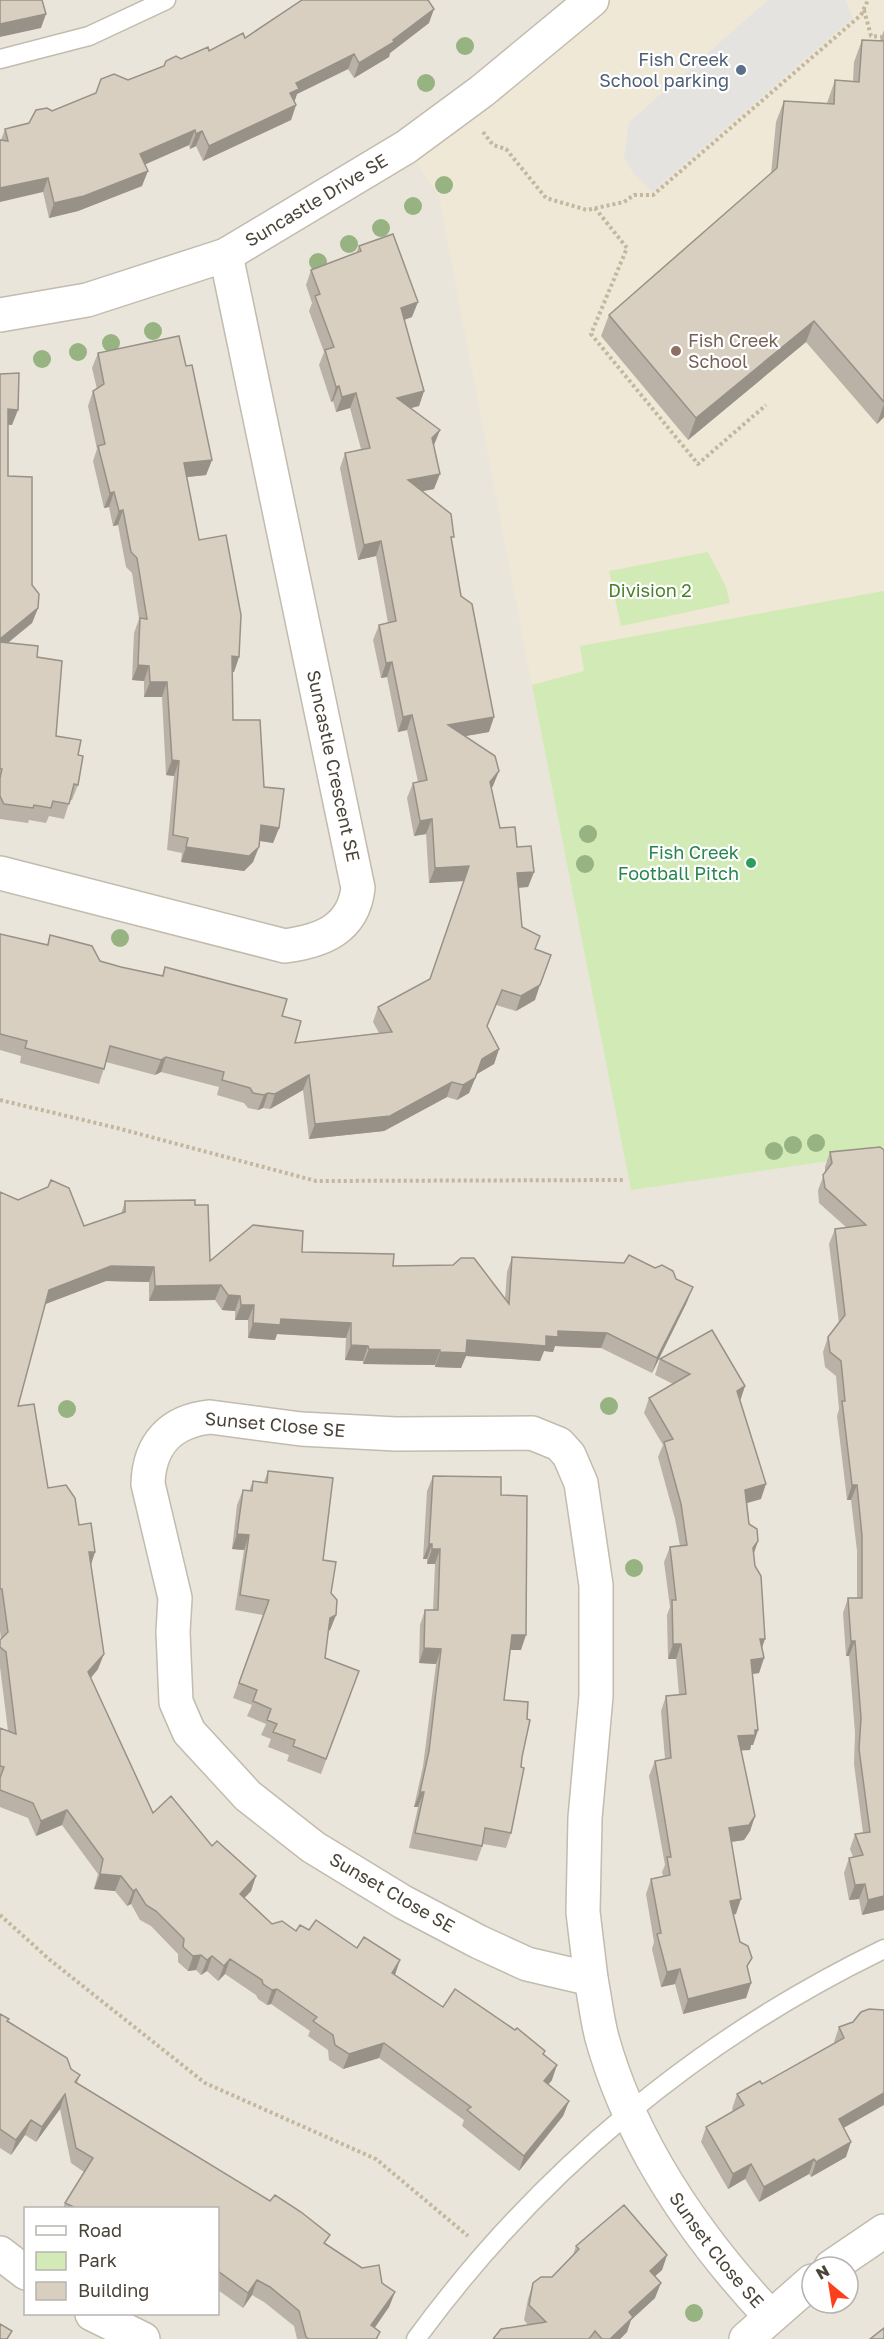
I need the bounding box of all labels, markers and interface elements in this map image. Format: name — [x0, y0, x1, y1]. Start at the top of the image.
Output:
place label: Fish Creek School parking — [599, 48, 729, 91]
marker: Fish Creek School parking — [734, 63, 748, 77]
street label: Suncastle Drive SE — [241, 149, 391, 251]
place label: Fish Creek School — [688, 329, 779, 372]
marker: Fish Creek School — [669, 344, 683, 358]
park label: Division 2 — [608, 579, 692, 601]
street label: Suncastle Crescent SE — [303, 668, 365, 864]
place label: Fish Creek Football Pitch — [618, 841, 739, 884]
marker: Fish Creek Football Pitch — [744, 856, 758, 870]
street label: Sunset Close SE — [204, 1407, 346, 1441]
street label: Sunset Close SE — [326, 1847, 459, 1937]
street label: Sunset Close SE — [665, 2188, 769, 2312]
legend — [24, 2207, 219, 2315]
text: Road — [78, 2219, 122, 2241]
text: Park — [78, 2249, 117, 2271]
north arrow — [800, 2255, 860, 2315]
text: N — [812, 2260, 833, 2284]
text: Building — [78, 2279, 149, 2301]

